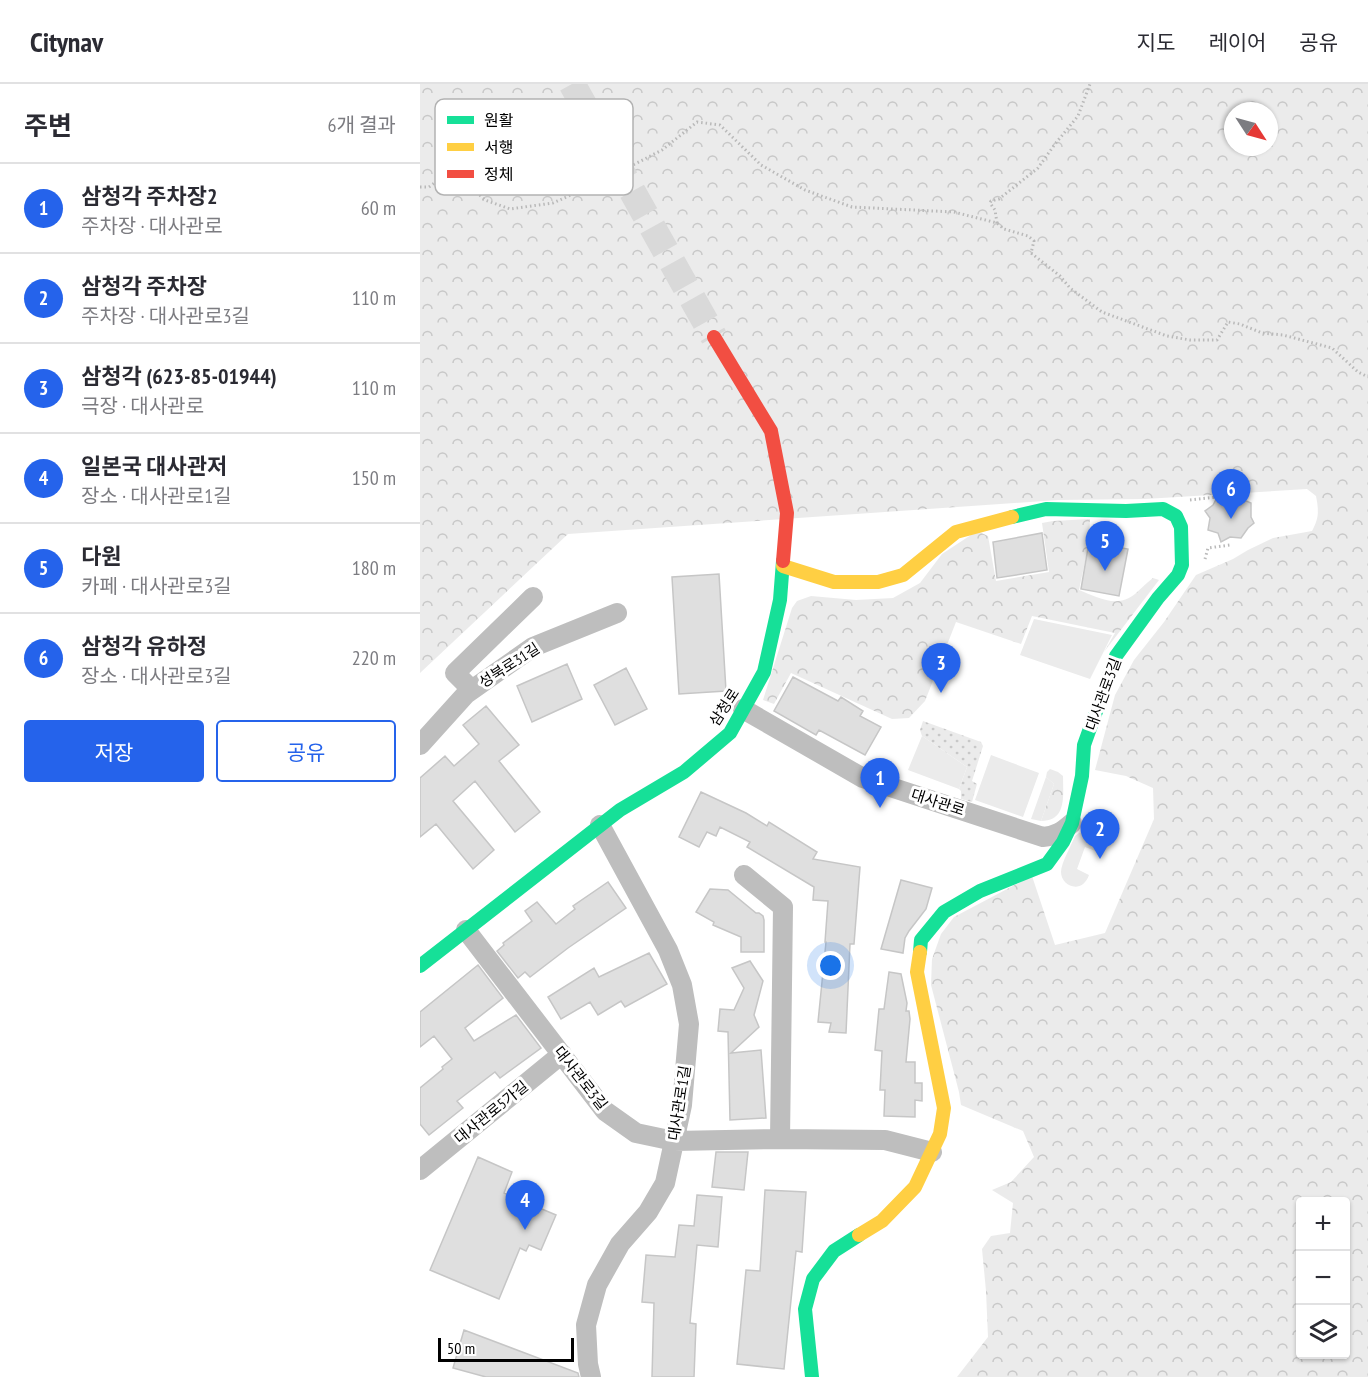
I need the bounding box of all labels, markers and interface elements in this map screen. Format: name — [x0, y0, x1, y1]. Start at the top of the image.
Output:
text: Citynav — [30, 23, 103, 60]
text: 지도 — [1137, 29, 1175, 56]
text: 레이어 — [1208, 29, 1266, 56]
text: 공유 — [1299, 29, 1338, 56]
legend — [435, 99, 633, 195]
north arrow — [1224, 102, 1278, 156]
text: 주변 — [24, 109, 72, 142]
text: 원활 — [484, 110, 514, 130]
text: 6개 결과 — [328, 112, 396, 138]
text: 서행 — [484, 137, 513, 157]
text: 정체 — [484, 164, 513, 184]
text: 삼청각 주차장2 — [81, 182, 217, 210]
text: 1 — [39, 195, 48, 221]
text: 60 m — [361, 195, 396, 221]
text: 주차장 · 대사관로 — [81, 213, 223, 239]
text: 삼청각 주차장 — [81, 272, 207, 300]
text: 2 — [39, 285, 48, 311]
text: 110 m — [352, 285, 396, 311]
text: 주차장 · 대사관로3길 — [81, 303, 250, 329]
text: 삼청각 (623-85-01944) — [81, 362, 277, 390]
text: 3 — [39, 375, 48, 401]
text: 110 m — [352, 375, 396, 401]
text: 극장 · 대사관로 — [81, 393, 204, 419]
text: 일본국 대사관저 — [81, 452, 227, 480]
text: 4 — [39, 465, 48, 491]
text: 150 m — [352, 465, 396, 491]
pin: 6 — [1212, 470, 1250, 519]
text: 장소 · 대사관로1길 — [81, 483, 232, 509]
pin: 5 — [1086, 522, 1124, 571]
text: 다원 — [81, 542, 121, 570]
text: 5 — [39, 555, 48, 581]
text: 180 m — [352, 555, 396, 581]
text: 카페 · 대사관로3길 — [81, 573, 232, 599]
text: 삼청각 유하정 — [81, 632, 207, 660]
street label: 성북로31길 — [475, 638, 543, 692]
pin: 3 — [922, 644, 960, 693]
text: 6 — [39, 645, 48, 671]
text: 220 m — [352, 645, 396, 671]
street label: 대사관로3길 — [1081, 655, 1125, 733]
text: 장소 · 대사관로3길 — [81, 663, 232, 689]
street label: 삼청로 — [705, 684, 743, 730]
button: 저장 — [24, 720, 204, 782]
button: 공유 — [216, 720, 396, 782]
pin: 1 — [860, 758, 900, 808]
street label: 대사관로 — [909, 784, 967, 820]
pin: 2 — [1080, 810, 1120, 859]
your location — [816, 951, 845, 980]
street label: 대사관로3길 — [550, 1042, 612, 1114]
street label: 대사관로1길 — [664, 1064, 694, 1142]
street label: 대사관로5가길 — [450, 1076, 532, 1148]
pin: 4 — [506, 1180, 544, 1230]
map controls — [1296, 1197, 1350, 1359]
button: + — [1296, 1197, 1350, 1251]
button: − — [1296, 1251, 1350, 1305]
button: layers — [1296, 1305, 1350, 1359]
scale bar — [438, 1335, 574, 1362]
text: 50 m — [447, 1338, 475, 1358]

